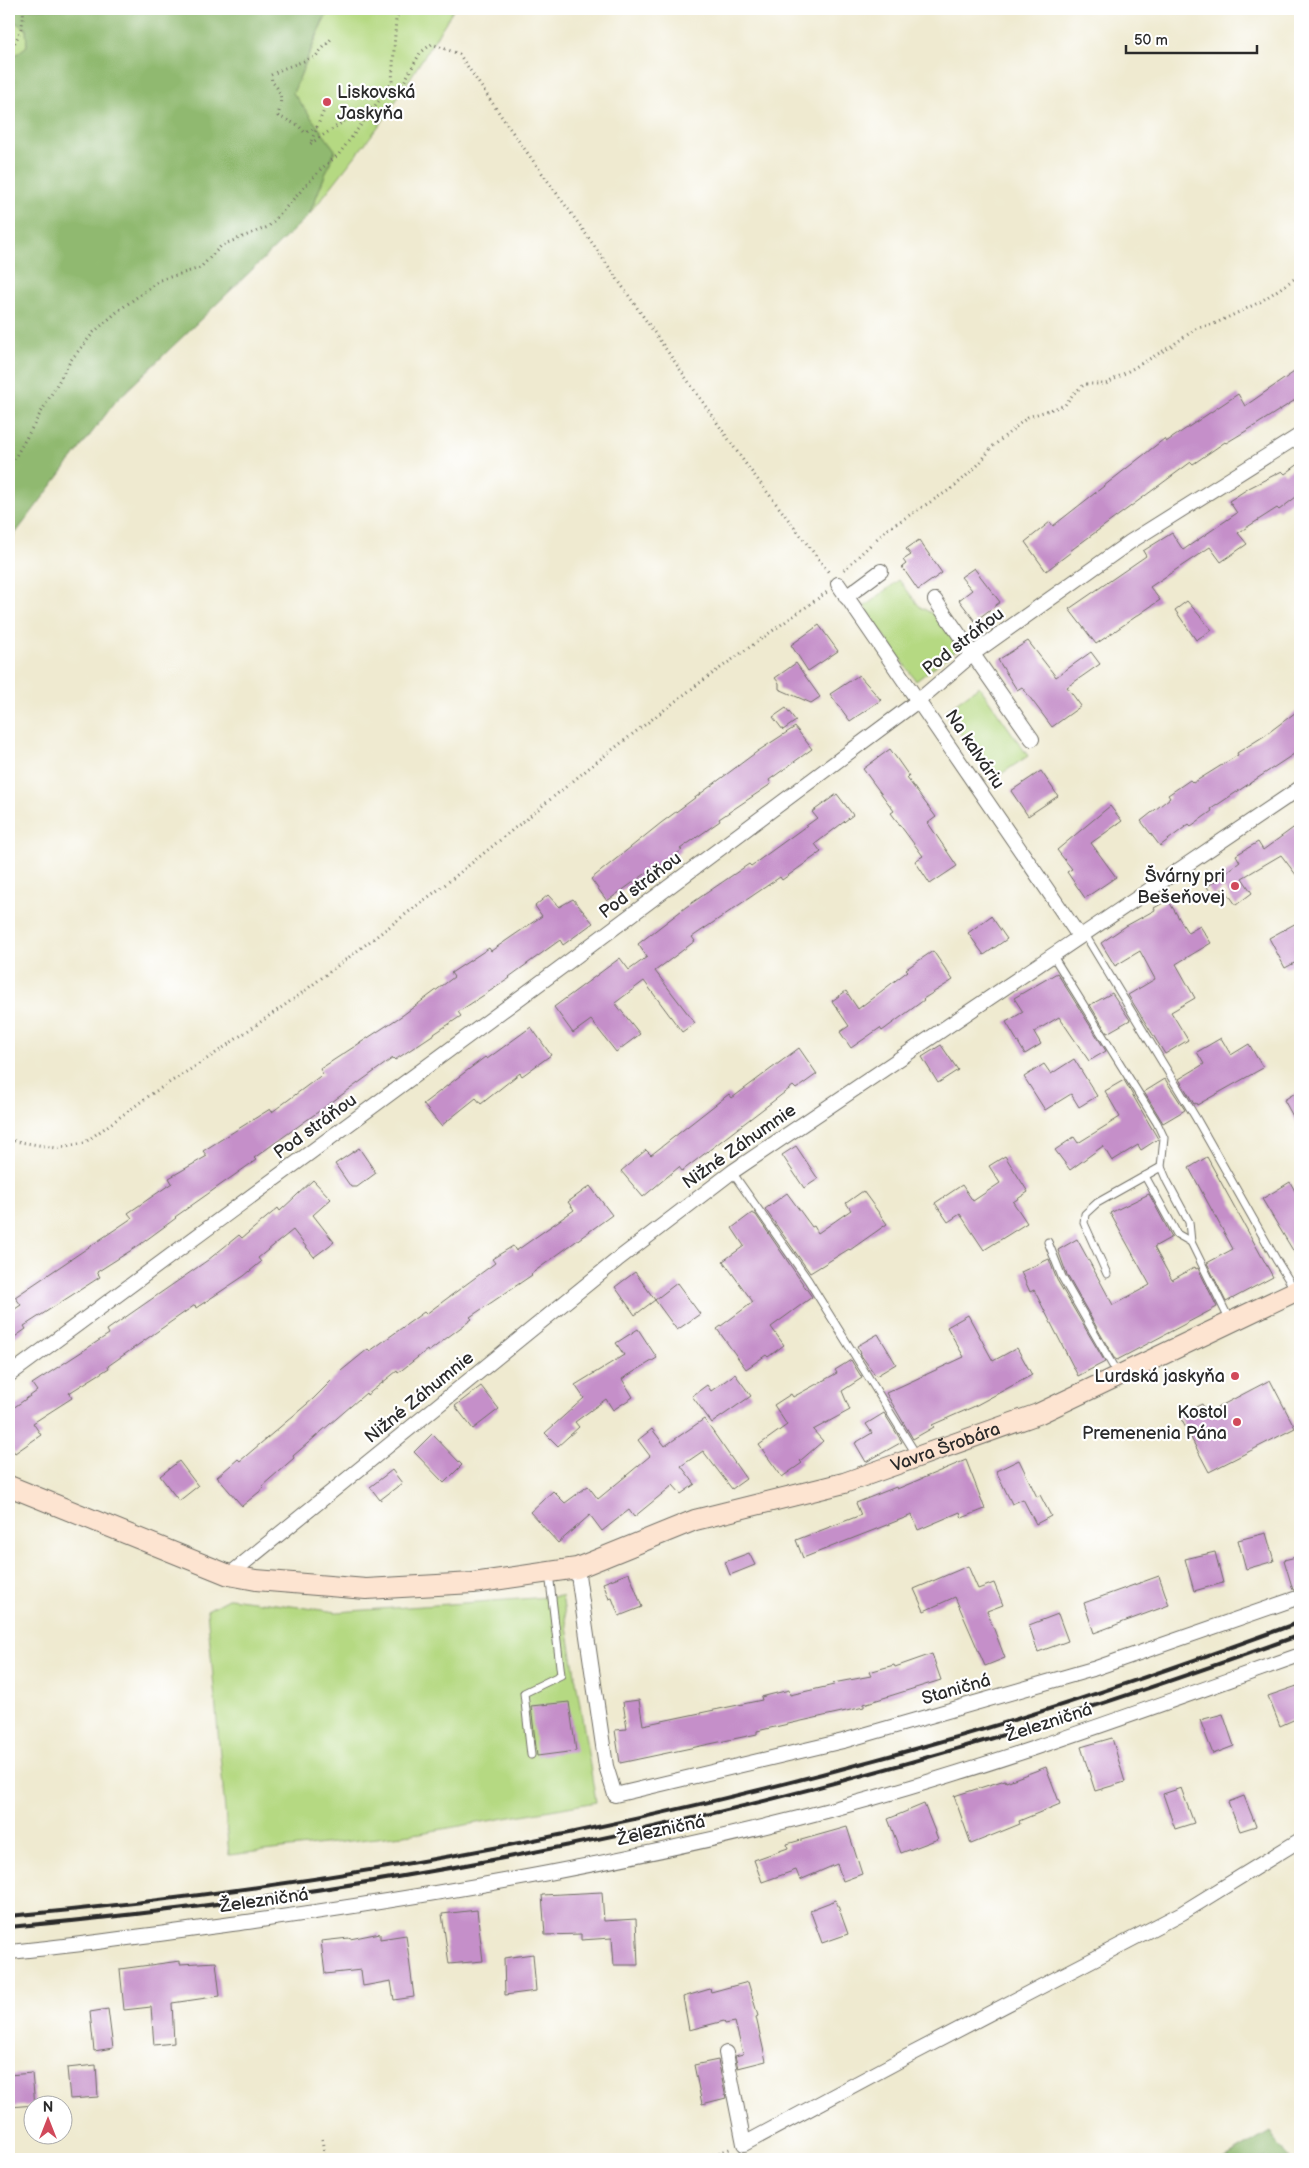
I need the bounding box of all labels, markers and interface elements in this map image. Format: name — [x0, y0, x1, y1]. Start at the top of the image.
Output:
scale bar — [1126, 22, 1258, 54]
text: 50 m — [1134, 31, 1168, 50]
place label: Liskovská Jaskyňa — [337, 82, 415, 124]
marker: Liskovská Jaskyňa — [321, 96, 333, 108]
street label: Pod stráňou — [918, 603, 1008, 680]
street label: Na kalváriu — [941, 706, 1009, 793]
street label: Pod stráňou — [595, 848, 686, 923]
place label: Švárny pri Bešeňovej — [1137, 865, 1225, 908]
marker: Švárny pri Bešeňovej — [1229, 880, 1241, 892]
street label: Pod stráňou — [270, 1089, 361, 1164]
street label: Nižné Záhumnie — [679, 1099, 800, 1193]
street label: Nižné Záhumnie — [361, 1347, 478, 1448]
place label: Lurdská jaskyňa — [1094, 1366, 1225, 1387]
marker: Lurdská jaskyňa — [1229, 1370, 1241, 1382]
place label: Kostol Premenenia Pána — [1082, 1402, 1227, 1444]
marker: Kostol Premenenia Pána — [1231, 1416, 1243, 1428]
street label: Vavra Šrobára — [888, 1418, 1003, 1476]
street label: Staničná — [919, 1670, 993, 1709]
street label: Železničná — [1002, 1697, 1095, 1747]
street label: Železničná — [614, 1809, 707, 1850]
street label: Železničná — [217, 1882, 310, 1917]
north arrow — [22, 2096, 72, 2146]
text: N — [43, 2099, 53, 2116]

